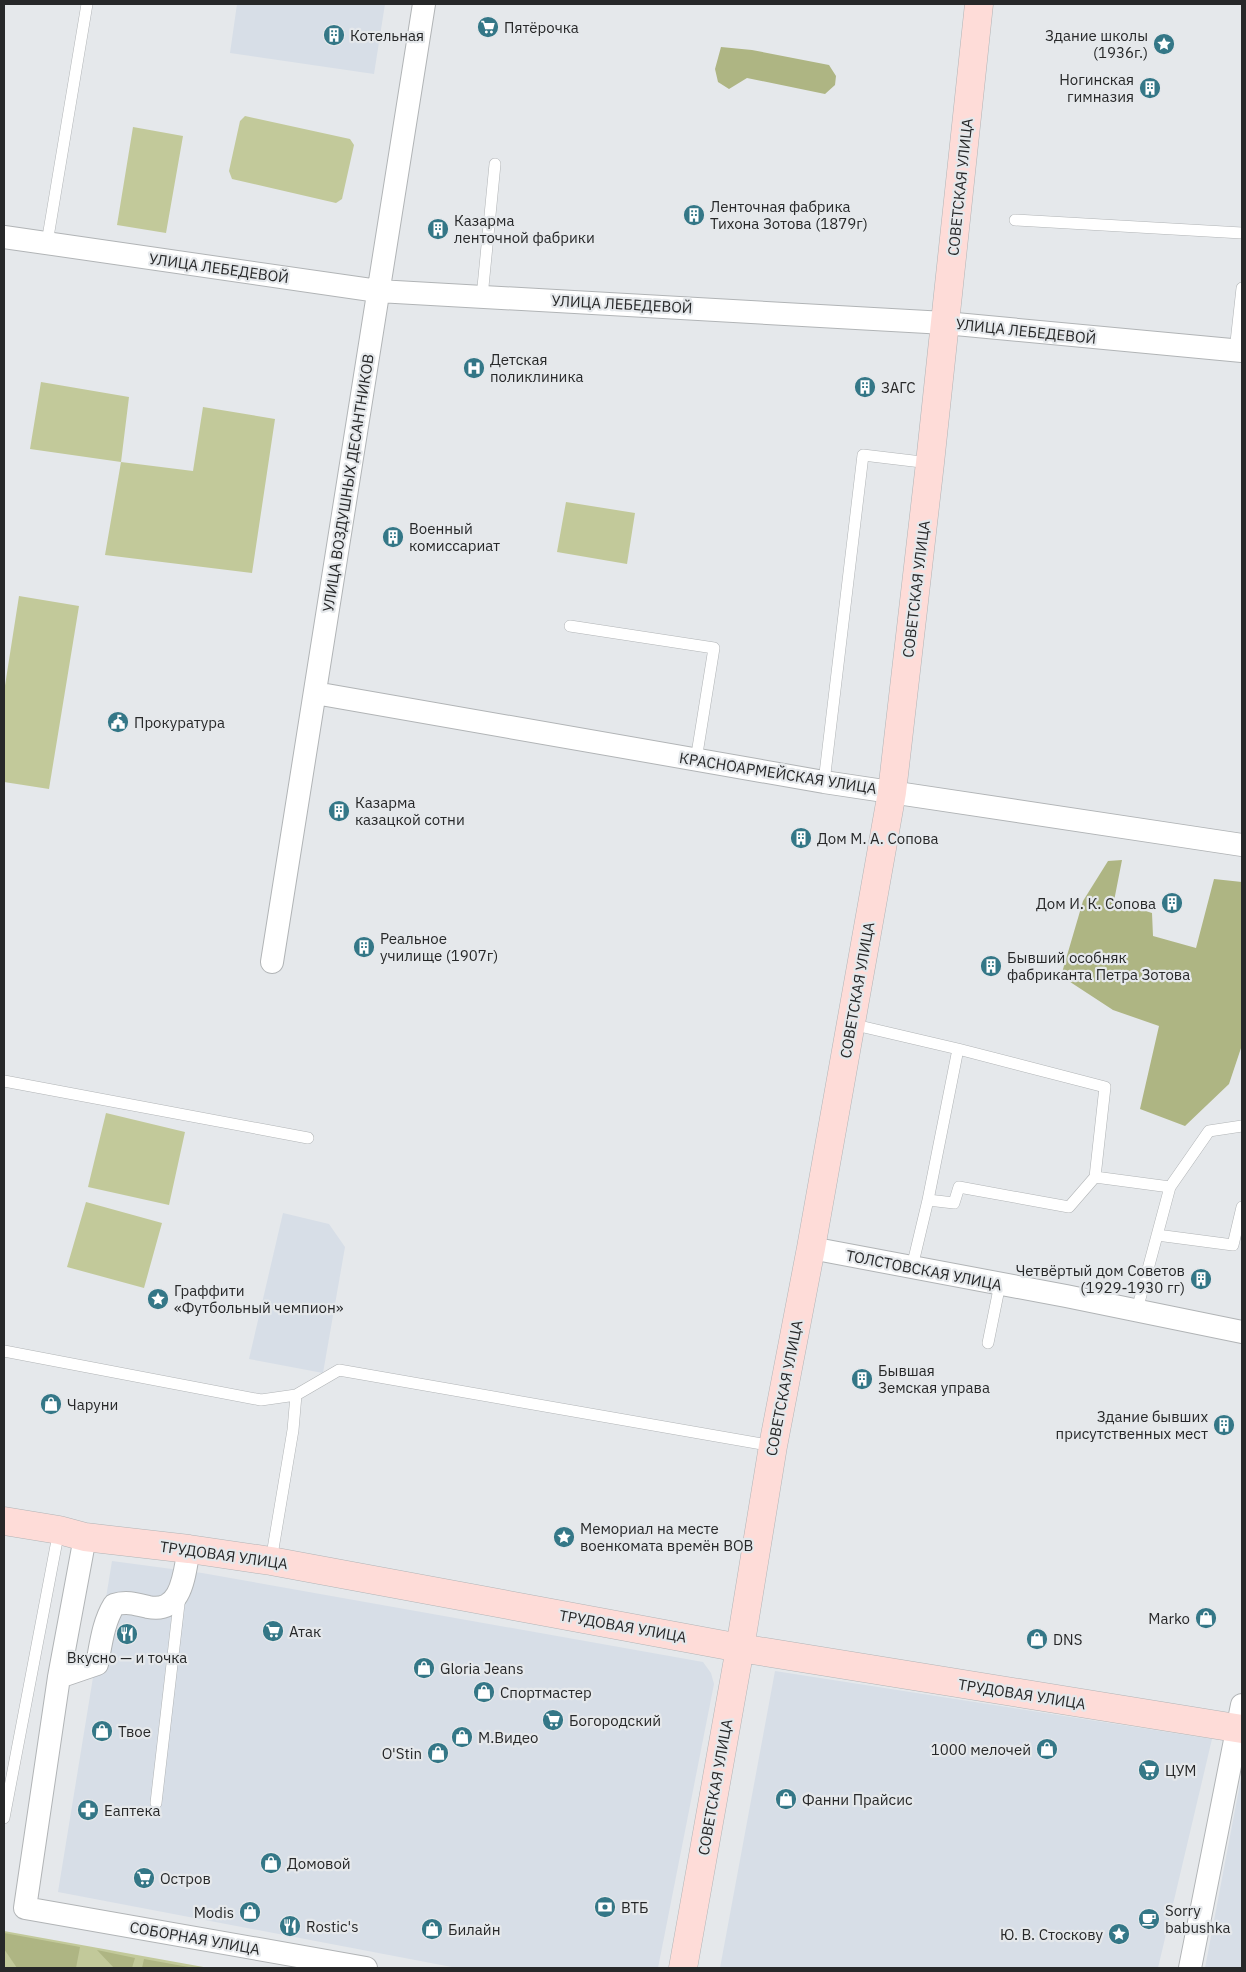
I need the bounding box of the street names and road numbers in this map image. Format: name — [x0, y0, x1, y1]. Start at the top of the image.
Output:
street label: СОВЕТСКАЯ УЛИЦА — [943, 117, 977, 257]
street label: УЛИЦА ЛЕБЕДЕВОЙ — [148, 249, 290, 287]
street label: УЛИЦА ЛЕБЕДЕВОЙ — [551, 291, 693, 317]
street label: УЛИЦА ЛЕБЕДЕВОЙ — [955, 314, 1097, 348]
street label: УЛИЦА ВОЗДУШНЫХ ДЕСАНТНИКОВ — [318, 353, 378, 613]
street label: СОВЕТСКАЯ УЛИЦА — [898, 519, 934, 659]
street label: КРАСНОАРМЕЙСКАЯ УЛИЦА — [678, 748, 879, 798]
street label: СОВЕТСКАЯ УЛИЦА — [836, 920, 878, 1060]
street label: ТОЛСТОВСКАЯ УЛИЦА — [844, 1246, 1004, 1295]
street label: СОВЕТСКАЯ УЛИЦА — [761, 1318, 807, 1458]
street label: ТРУДОВАЯ УЛИЦА — [159, 1537, 290, 1573]
street label: ТРУДОВАЯ УЛИЦА — [558, 1605, 689, 1647]
street label: ТРУДОВАЯ УЛИЦА — [957, 1675, 1088, 1714]
street label: СОВЕТСКАЯ УЛИЦА — [694, 1717, 736, 1857]
street label: СОБОРНАЯ УЛИЦА — [128, 1917, 262, 1959]

